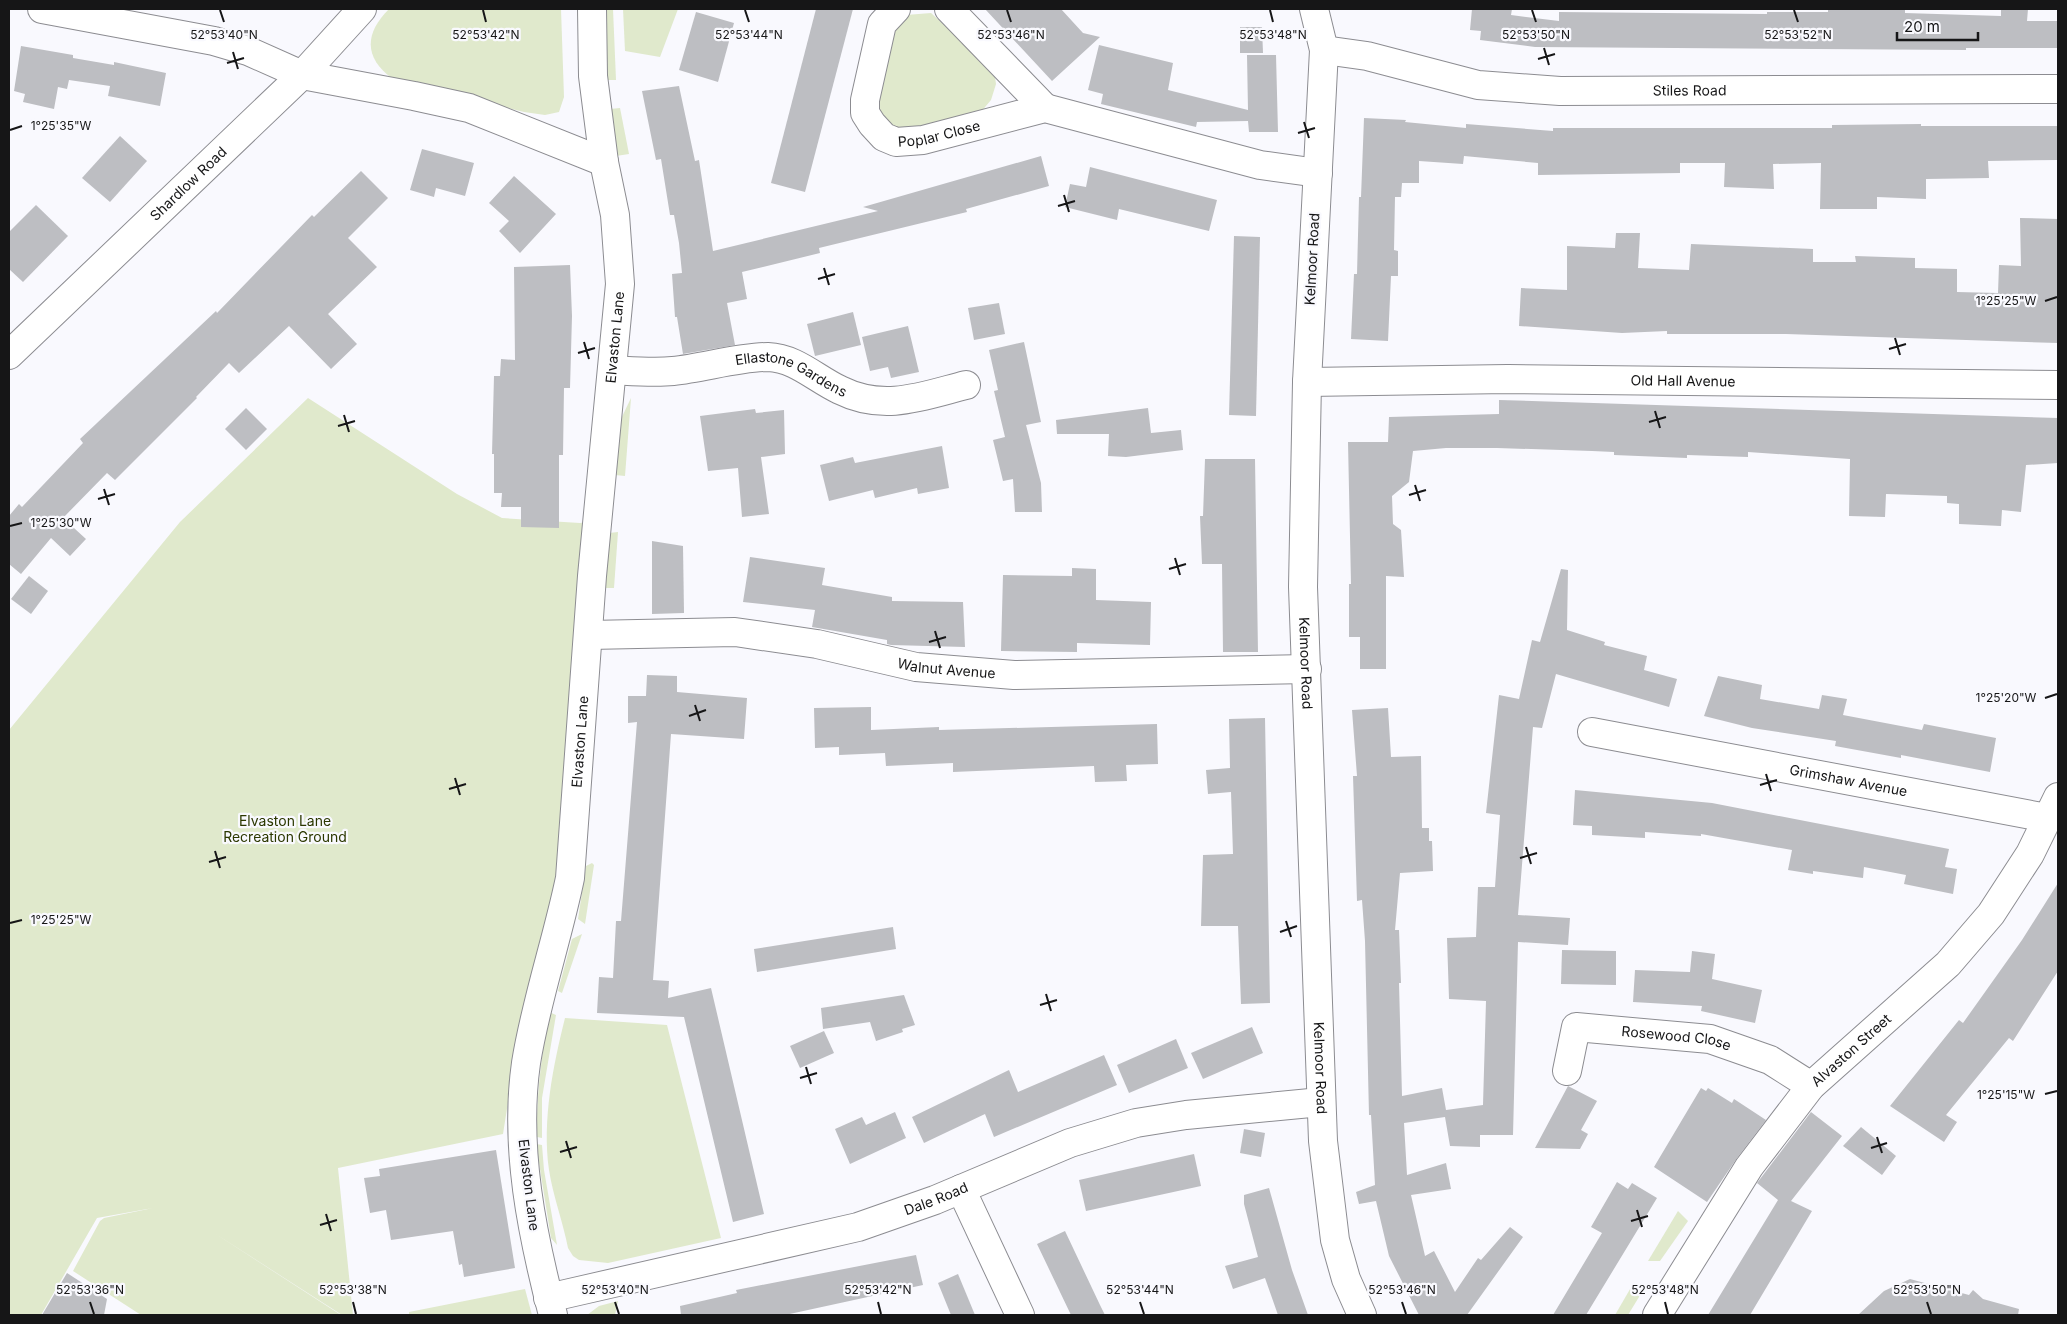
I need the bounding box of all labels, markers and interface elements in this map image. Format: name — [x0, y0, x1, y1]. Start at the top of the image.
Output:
scale bar — [1897, 10, 1978, 42]
text: 20 m — [1904, 17, 1940, 36]
text: 52°53'40"N — [190, 27, 258, 42]
text: 52°53'42"N — [452, 27, 520, 42]
text: 52°53'44"N — [715, 27, 783, 42]
text: 52°53'46"N — [977, 27, 1045, 42]
text: 52°53'48"N — [1239, 27, 1307, 42]
text: 52°53'50"N — [1502, 27, 1570, 42]
text: 52°53'52"N — [1764, 27, 1832, 42]
street label: Stiles Road — [1653, 81, 1726, 99]
street label: Poplar Close — [897, 116, 982, 150]
text: 1°25'35"W — [31, 118, 92, 133]
street label: Shardlow Road — [146, 143, 230, 224]
street label: Kelmoor Road — [1301, 212, 1322, 306]
street label: Elvaston Lane — [602, 290, 627, 384]
text: 1°25'25"W — [1976, 293, 2036, 308]
street label: Ellastone Gardens — [734, 348, 850, 400]
street label: Old Hall Avenue — [1630, 371, 1735, 389]
text: 1°25'30"W — [31, 515, 92, 530]
street label: Kelmoor Road — [1296, 617, 1316, 710]
street label: Walnut Avenue — [896, 654, 996, 681]
text: 1°25'20"W — [1976, 690, 2037, 705]
street label: Elvaston Lane — [568, 695, 591, 788]
street label: Grimshaw Avenue — [1788, 761, 1909, 799]
park label: Elvaston Lane Recreation Ground — [223, 812, 347, 845]
text: 1°25'25"W — [31, 912, 91, 927]
street label: Alvaston Street — [1807, 1010, 1894, 1090]
street label: Kelmoor Road — [1311, 1021, 1331, 1115]
street label: Rosewood Close — [1621, 1022, 1734, 1054]
text: 1°25'15"W — [1977, 1087, 2035, 1102]
street label: Elvaston Lane — [515, 1138, 544, 1232]
street label: Dale Road — [902, 1178, 970, 1218]
text: 52°53'36"N — [56, 1282, 124, 1297]
text: 52°53'38"N — [319, 1282, 387, 1297]
text: 52°53'40"N — [581, 1282, 649, 1297]
text: 52°53'42"N — [844, 1282, 912, 1297]
text: 52°53'44"N — [1106, 1282, 1174, 1297]
text: 52°53'46"N — [1368, 1282, 1436, 1297]
text: 52°53'48"N — [1631, 1282, 1699, 1297]
text: 52°53'50"N — [1893, 1282, 1961, 1297]

